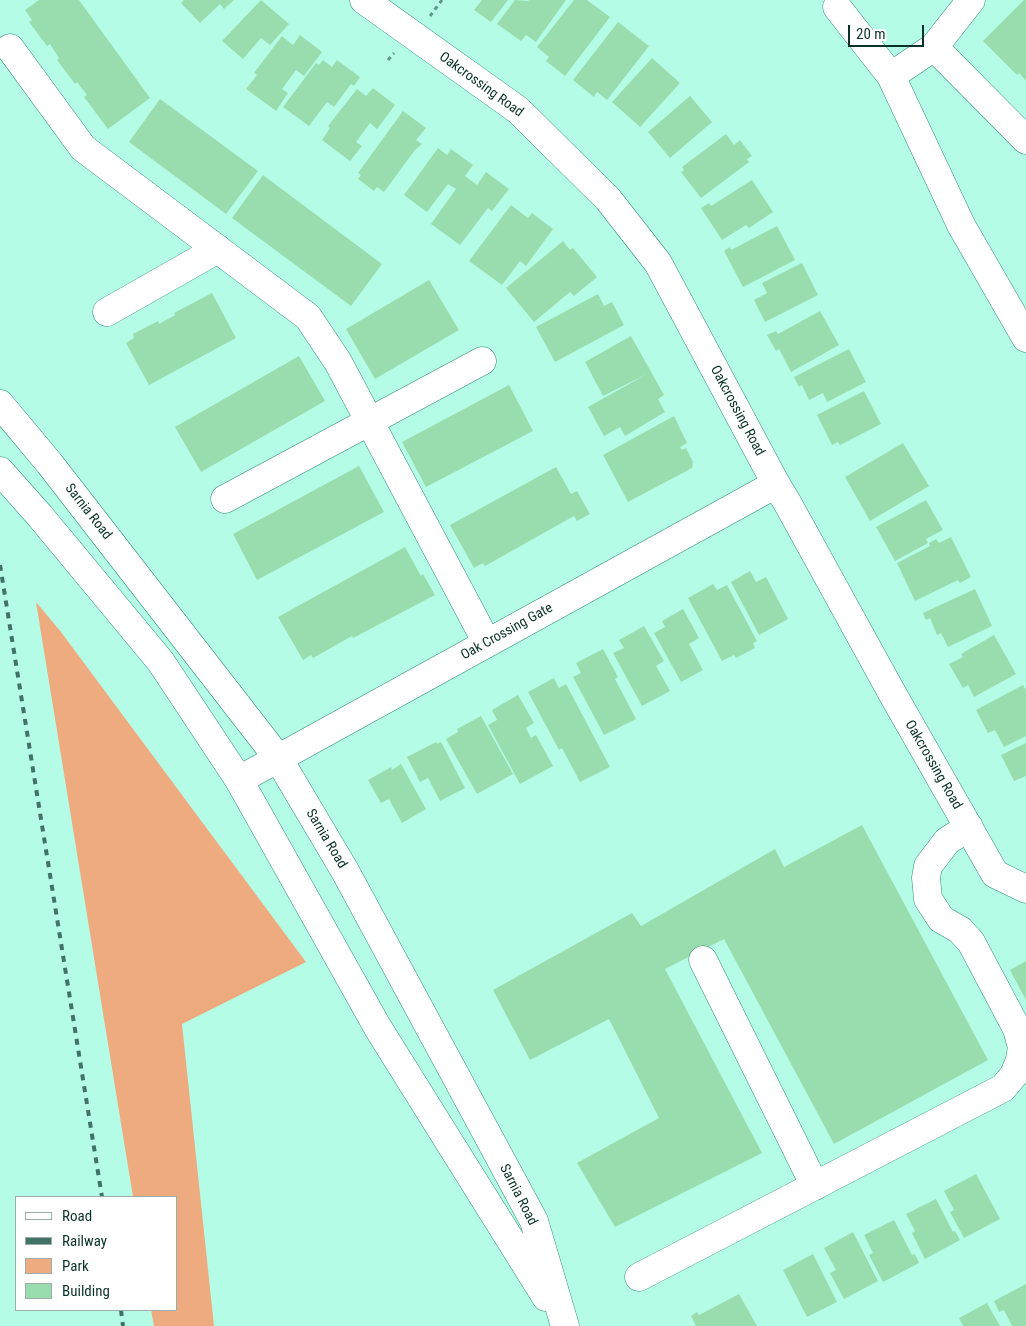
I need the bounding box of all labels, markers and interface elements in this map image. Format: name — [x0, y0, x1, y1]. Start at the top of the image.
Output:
scale bar — [851, 15, 927, 47]
text: 20 m — [856, 25, 886, 43]
street label: Oakcrossing Road — [436, 49, 526, 121]
street label: Oakcrossing Road — [706, 363, 768, 459]
street label: Sarnia Road — [61, 481, 115, 543]
street label: Oak Crossing Gate — [458, 600, 556, 664]
street label: Oakcrossing Road — [901, 718, 965, 812]
street label: Sarnia Road — [302, 806, 350, 872]
street label: Sarnia Road — [495, 1162, 541, 1228]
legend — [15, 1196, 178, 1311]
text: Road — [62, 1207, 92, 1225]
text: Railway — [62, 1232, 107, 1250]
text: Park — [62, 1257, 89, 1275]
text: Building — [62, 1282, 110, 1300]

